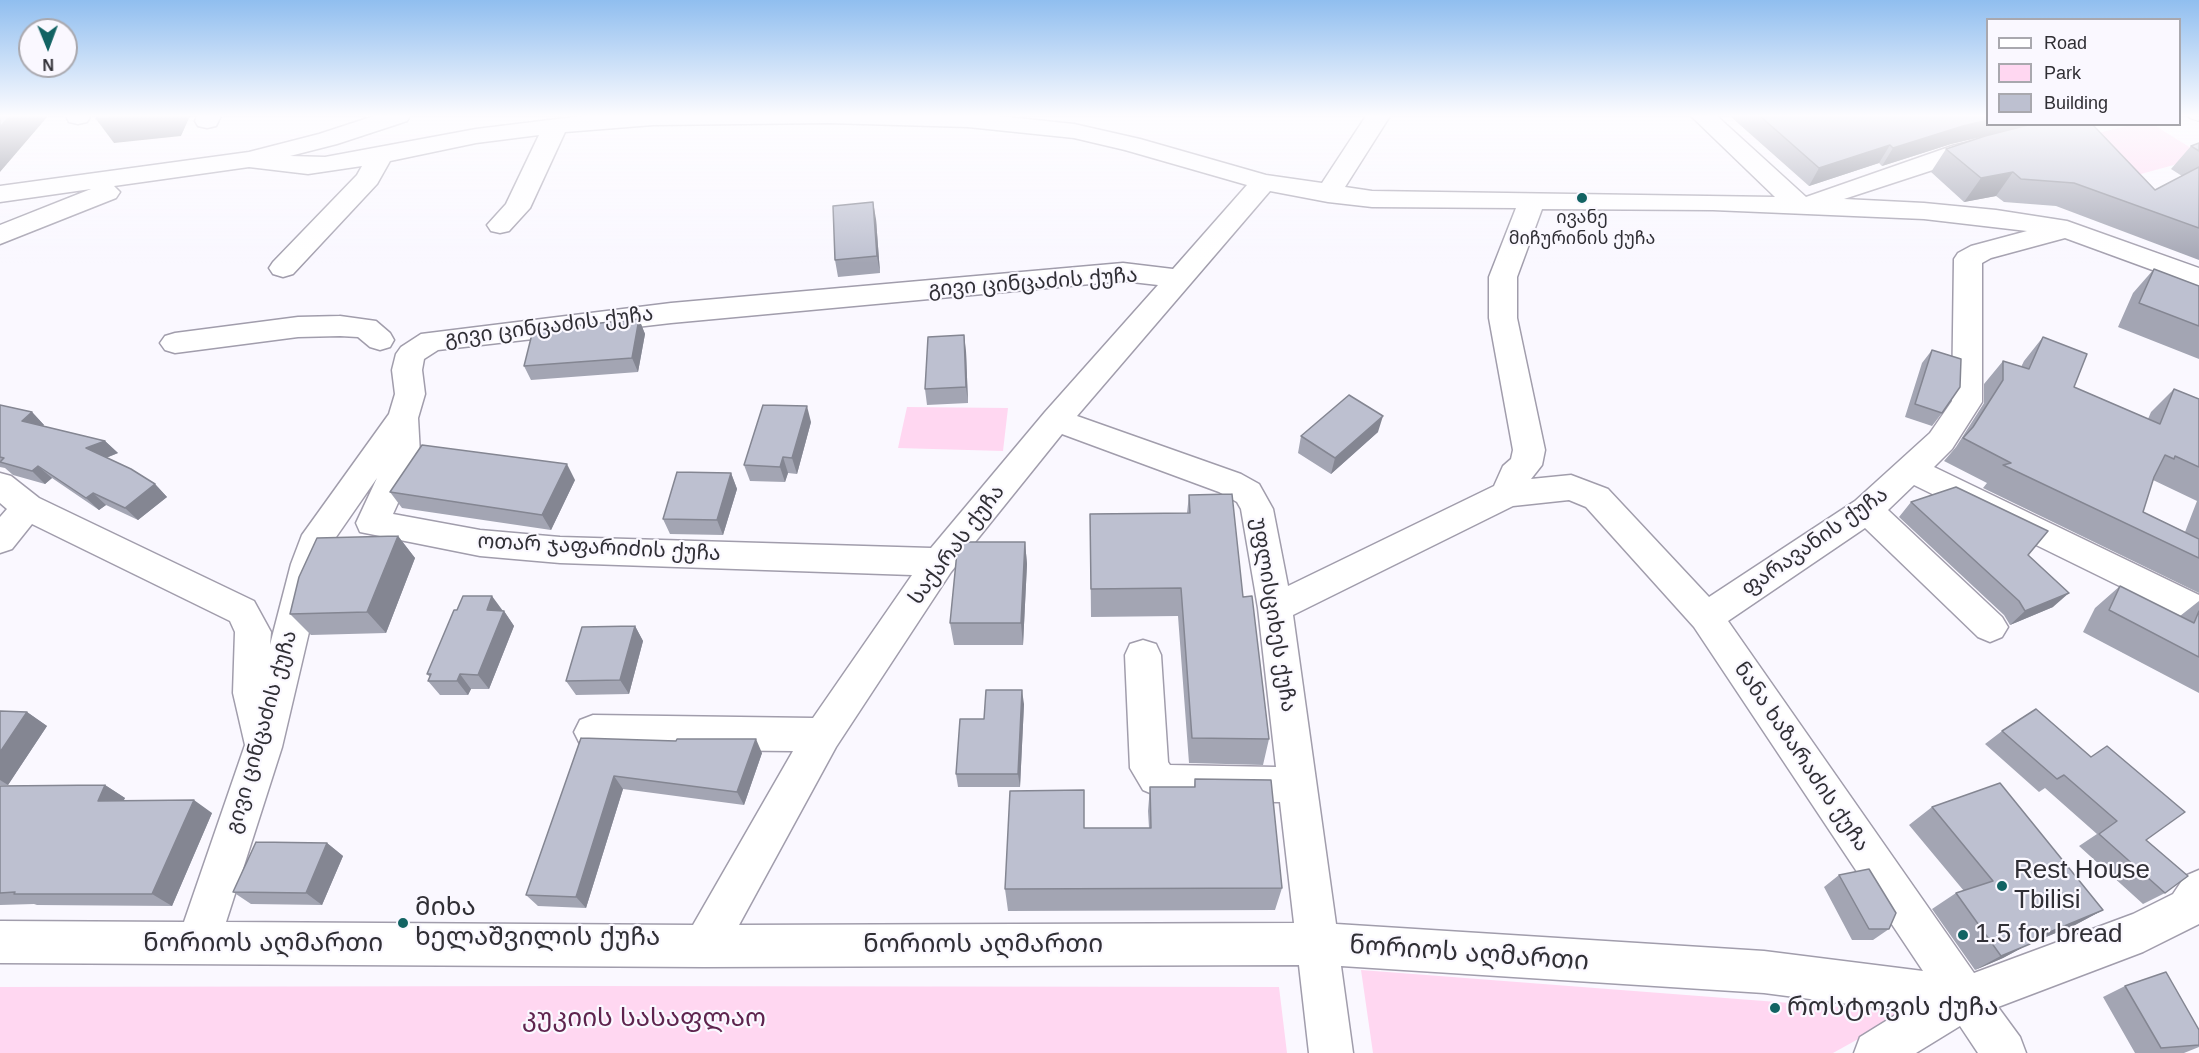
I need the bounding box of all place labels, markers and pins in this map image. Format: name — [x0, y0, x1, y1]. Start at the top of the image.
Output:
marker: ივანე მიჩურინის ქუჩა — [1575, 191, 1589, 205]
place label: ივანე მიჩურინის ქუჩა — [1509, 207, 1655, 250]
place label: Rest House Tbilisi — [2014, 855, 2150, 916]
marker: Rest House Tbilisi — [1995, 879, 2009, 893]
place label: მიხა ხელაშვილის ქუჩა — [415, 892, 660, 954]
marker: მიხა ხელაშვილის ქუჩა — [396, 916, 410, 930]
place label: 1.5 for bread — [1975, 919, 2122, 951]
marker: 1.5 for bread — [1956, 928, 1970, 942]
place label: როსტოვის ქუჩა — [1787, 992, 1999, 1024]
marker: როსტოვის ქუჩა — [1768, 1001, 1782, 1015]

